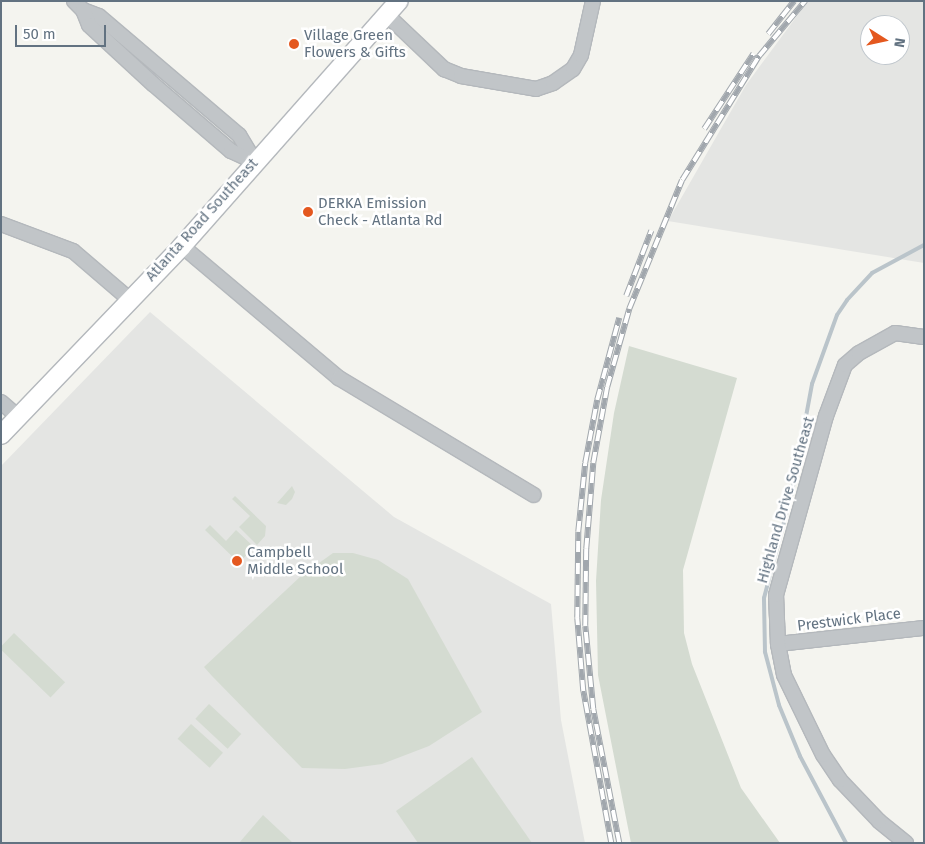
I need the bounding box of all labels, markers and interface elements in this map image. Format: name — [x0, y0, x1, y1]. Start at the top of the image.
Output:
scale bar — [18, 15, 109, 47]
north arrow — [860, 15, 910, 65]
text: 50 m — [23, 25, 56, 43]
place label: Village Green Flowers & Gifts — [304, 26, 406, 61]
text: N — [890, 36, 908, 49]
marker: Village Green Flowers & Gifts — [288, 38, 300, 50]
street label: Atlanta Road Southeast — [142, 155, 262, 285]
place label: DERKA Emission Check - Atlanta Rd — [318, 194, 442, 229]
marker: DERKA Emission Check - Atlanta Rd — [302, 206, 314, 218]
street label: Highland Drive Southeast — [754, 415, 818, 585]
place label: Campbell Middle School — [247, 543, 343, 578]
marker: Campbell Middle School — [231, 555, 243, 567]
street label: Prestwick Place — [796, 605, 902, 635]

